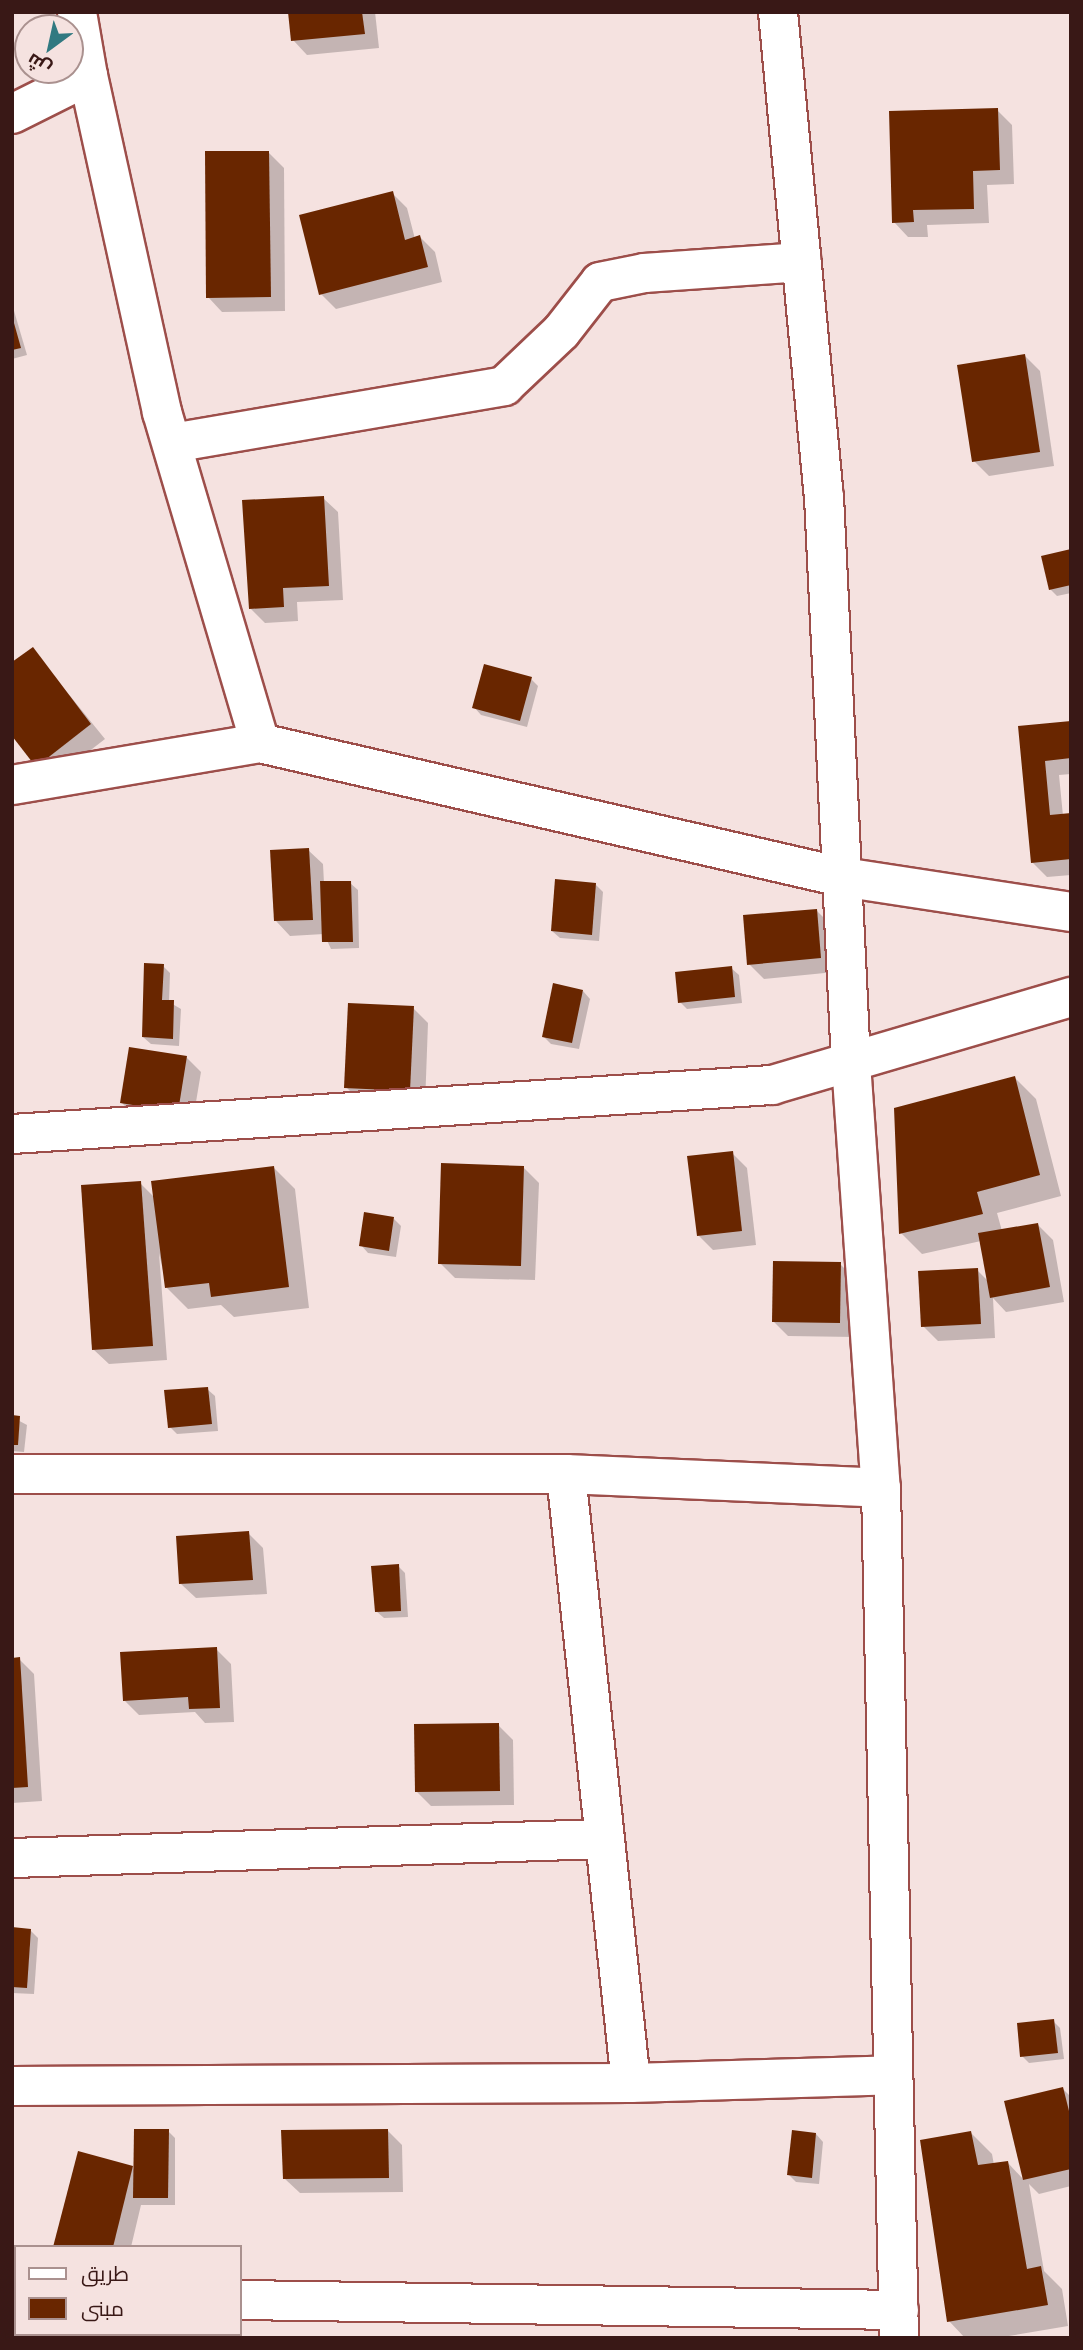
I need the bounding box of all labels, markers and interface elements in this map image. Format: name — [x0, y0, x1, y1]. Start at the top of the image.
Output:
north arrow — [14, 14, 84, 84]
text: ش — [19, 43, 59, 87]
legend — [14, 2245, 242, 2336]
text: طريق — [81, 2254, 129, 2293]
text: مبنى — [81, 2289, 124, 2328]

